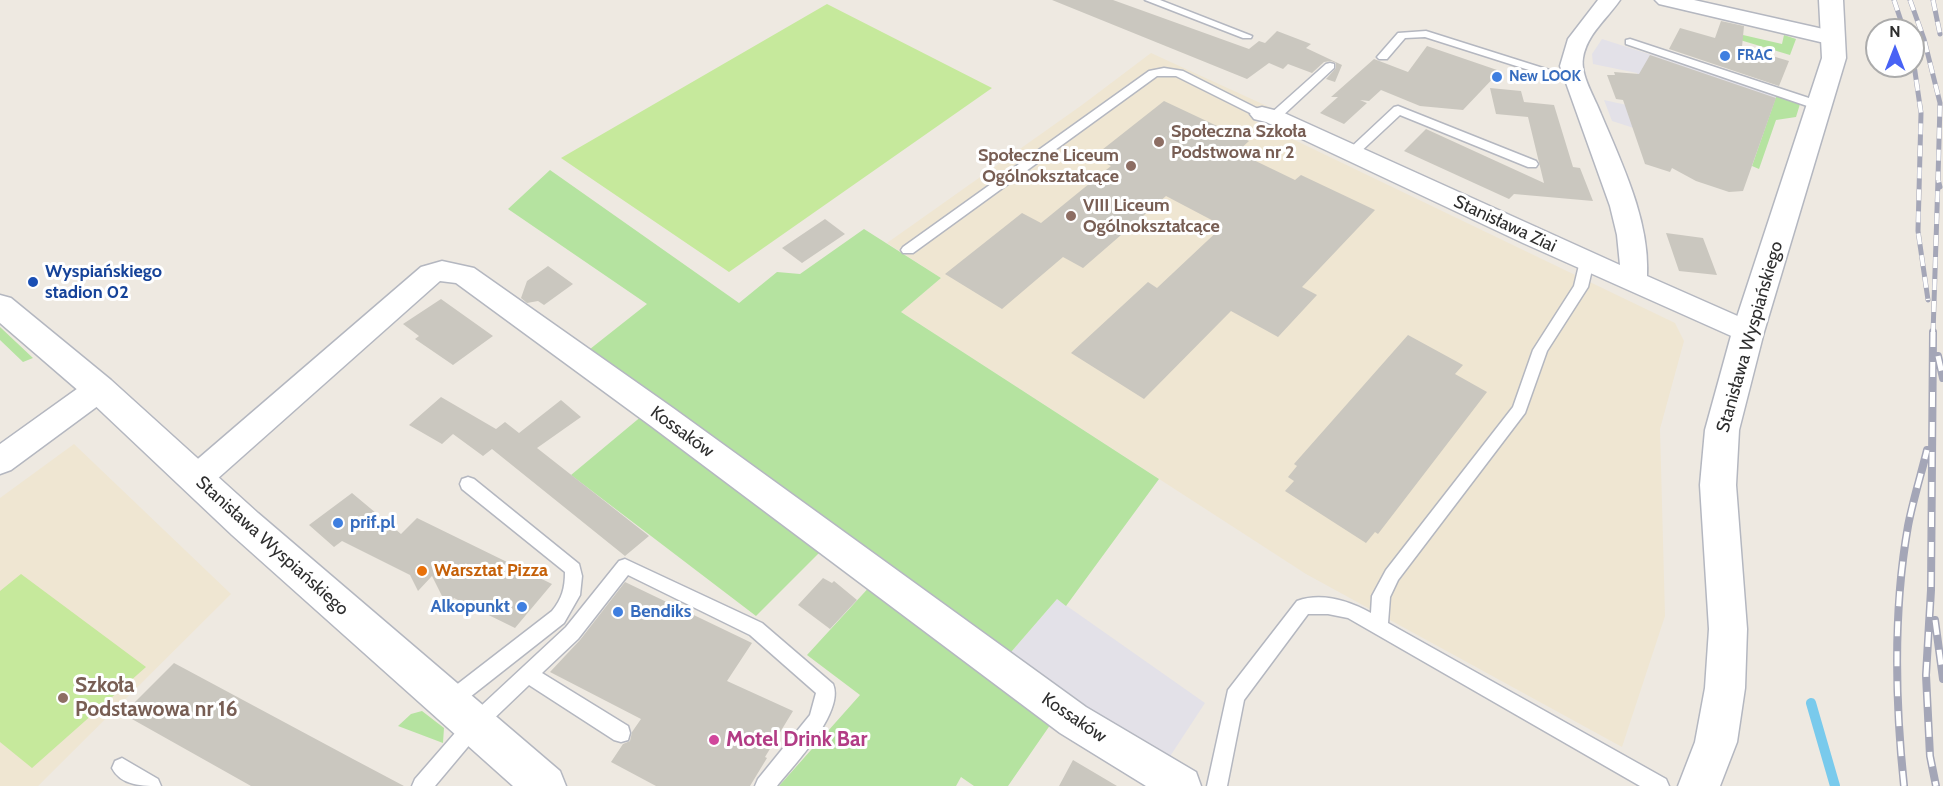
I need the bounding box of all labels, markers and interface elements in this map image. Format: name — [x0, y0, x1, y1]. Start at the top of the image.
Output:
north arrow — [1865, 18, 1925, 78]
text: N — [1889, 22, 1901, 41]
place label: FRAC — [1737, 47, 1773, 65]
marker: FRAC — [1718, 49, 1732, 63]
place label: New LOOK — [1509, 68, 1581, 86]
marker: New LOOK — [1490, 70, 1504, 84]
place label: Społeczna Szkoła Podstwowa nr 2 — [1171, 121, 1306, 164]
marker: Społeczna Szkoła Podstwowa nr 2 — [1152, 135, 1166, 149]
place label: Społeczne Liceum Ogólnokształcące — [978, 145, 1119, 188]
marker: Społeczne Liceum Ogólnokształcące — [1124, 159, 1138, 173]
street label: Stanisława Ziai — [1450, 191, 1560, 257]
place label: VIII Liceum Ogólnokształcące — [1083, 195, 1220, 238]
marker: VIII Liceum Ogólnokształcące — [1064, 209, 1078, 223]
street label: Stanisława Wyspiańskiego — [1712, 239, 1788, 435]
place label: Wyspiańskiego stadion 02 — [45, 261, 162, 304]
marker: Wyspiańskiego stadion 02 — [26, 275, 40, 289]
street label: Kossaków — [646, 402, 718, 462]
street label: Stanisława Wyspiańskiego — [191, 472, 353, 620]
place label: prif.pl — [350, 512, 395, 534]
marker: prif.pl — [331, 516, 345, 530]
place label: Warsztat Pizza — [434, 560, 548, 582]
marker: Warsztat Pizza — [415, 564, 429, 578]
place label: Alkopunkt — [430, 596, 510, 618]
marker: Alkopunkt — [515, 600, 529, 614]
place label: Bendiks — [630, 601, 691, 623]
marker: Bendiks — [611, 605, 625, 619]
place label: Szkoła Podstawowa nr 16 — [75, 673, 238, 723]
street label: Kossaków — [1037, 688, 1111, 748]
marker: Szkoła Podstawowa nr 16 — [56, 691, 70, 705]
place label: Motel Drink Bar — [726, 727, 867, 753]
marker: Motel Drink Bar — [707, 733, 721, 747]

